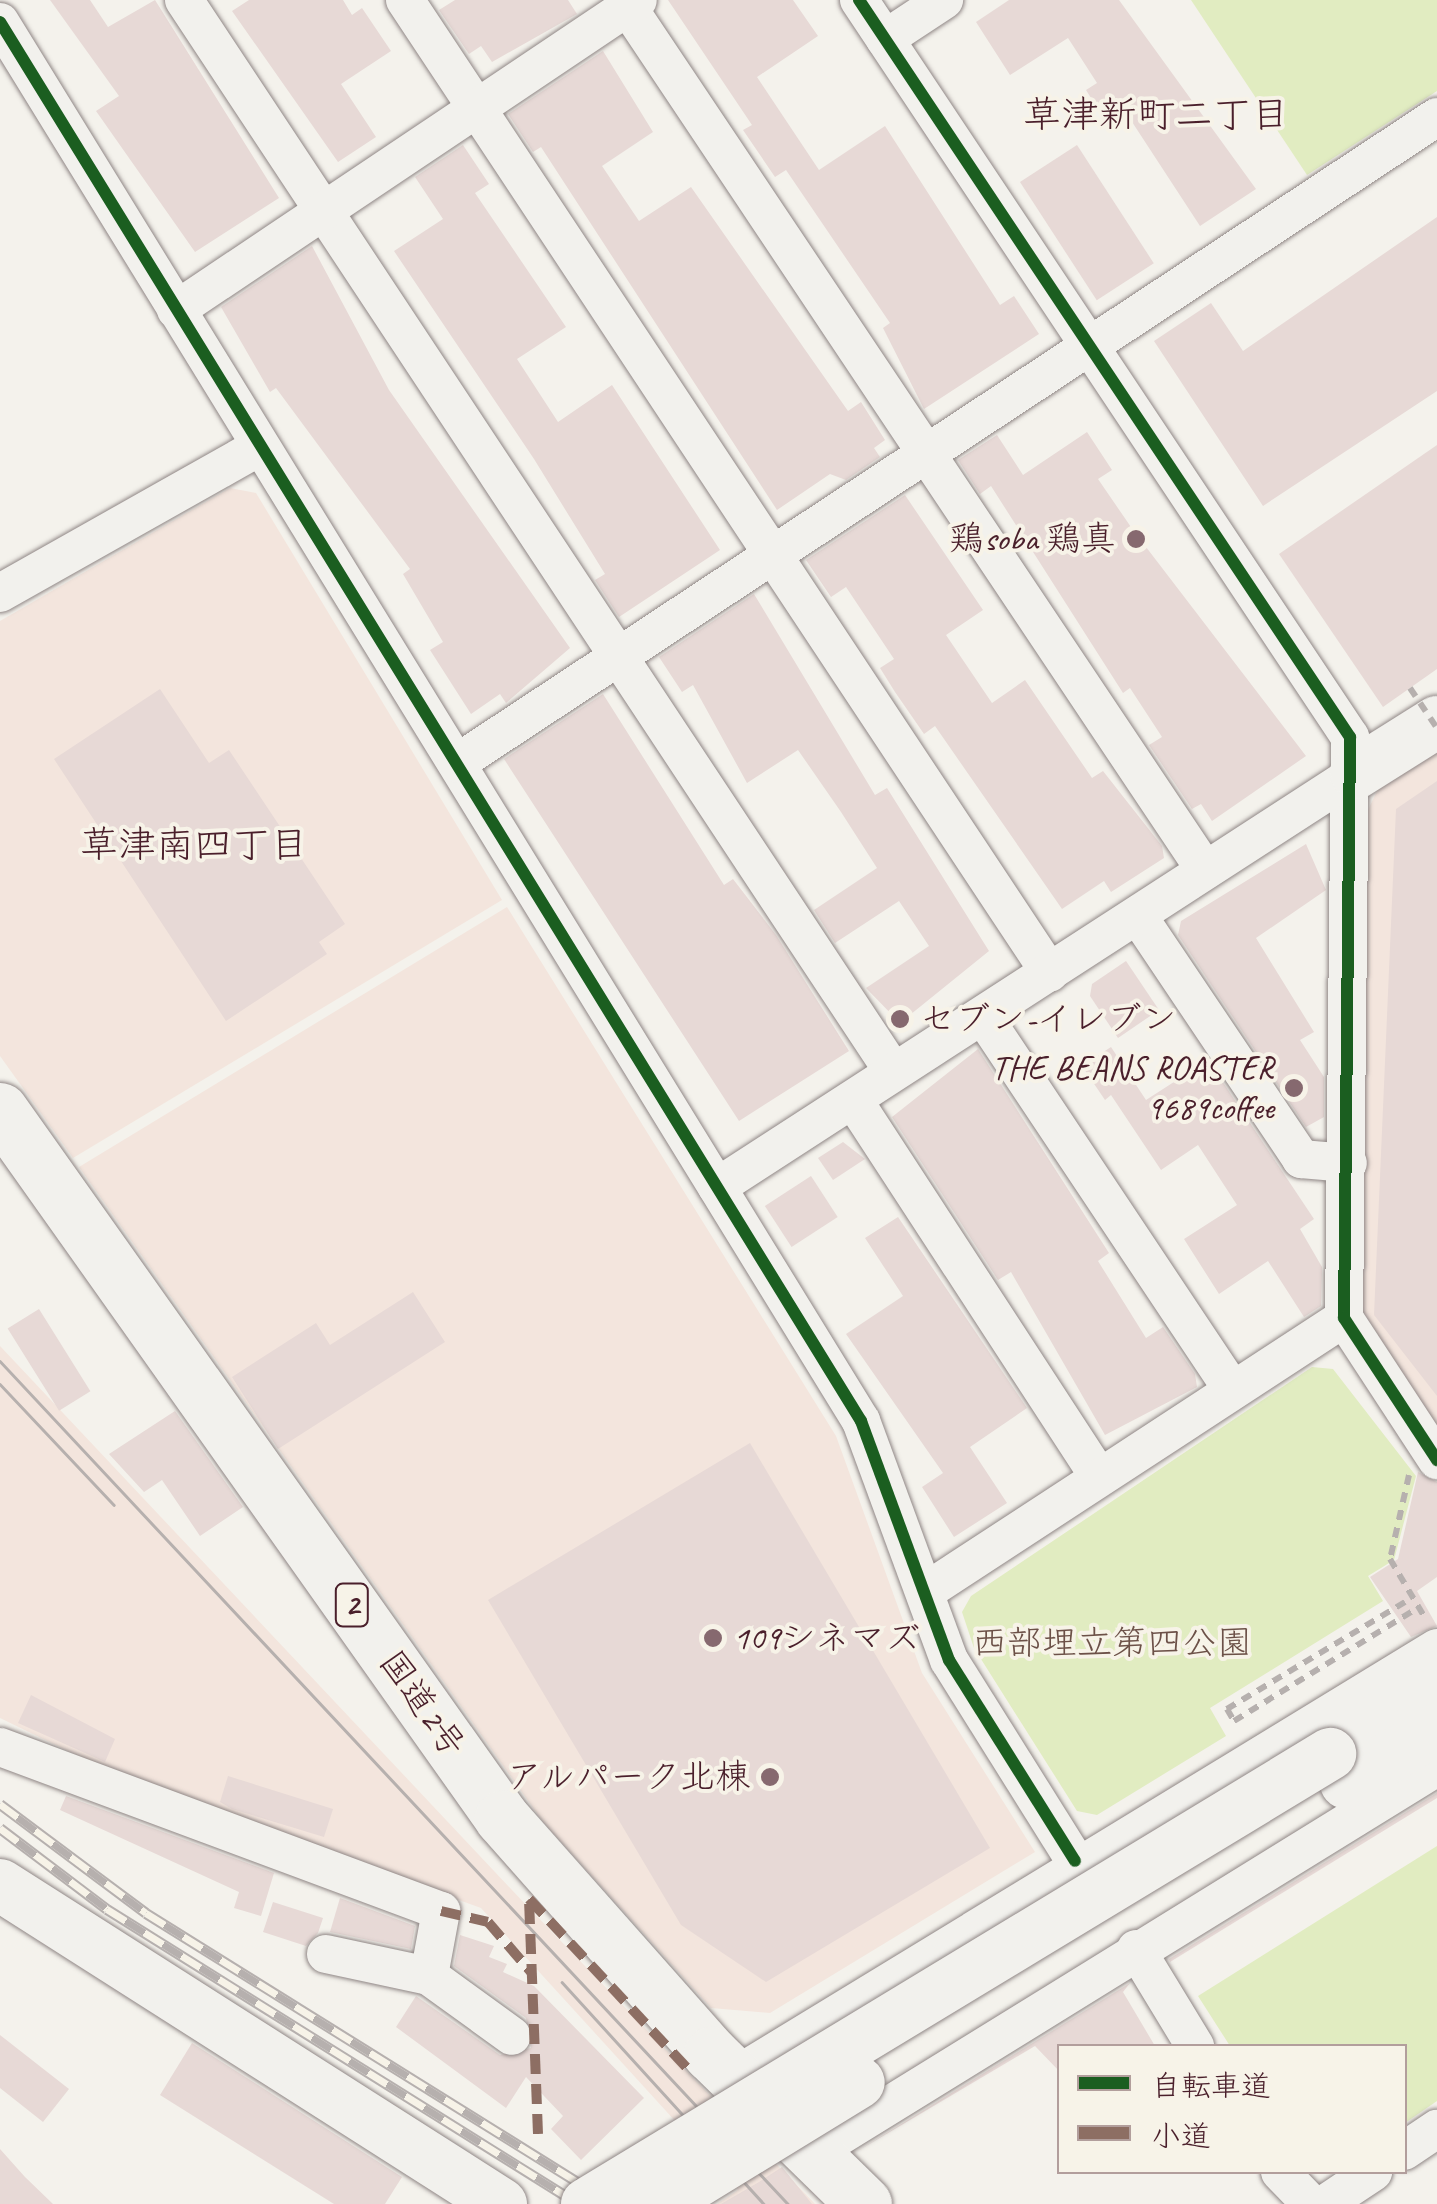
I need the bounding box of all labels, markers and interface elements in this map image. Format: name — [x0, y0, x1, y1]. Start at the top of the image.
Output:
district label: 草津新町二丁目 — [1023, 92, 1289, 138]
place label: 鶏soba 鶏真 — [949, 518, 1116, 560]
marker: 鶏soba 鶏真 — [1125, 528, 1147, 550]
district label: 草津南四丁目 — [80, 822, 308, 868]
place label: セブン-イレブン — [920, 998, 1176, 1040]
marker: セブン-イレブン — [889, 1008, 911, 1030]
place label: THE BEANS ROASTER 9689coffee — [989, 1047, 1274, 1129]
marker: THE BEANS ROASTER 9689coffee — [1283, 1077, 1305, 1099]
road number: 2 — [334, 1578, 370, 1632]
place label: 109シネマズ — [733, 1617, 920, 1659]
park label: 西部埋立第四公園 — [972, 1622, 1252, 1664]
marker: 109シネマズ — [702, 1627, 724, 1649]
street label: 国道2号 — [370, 1642, 474, 1766]
place label: アルパーク北棟 — [505, 1756, 750, 1798]
marker: アルパーク北棟 — [759, 1766, 781, 1788]
legend — [1057, 2044, 1407, 2174]
text: 自転車道 — [1151, 2067, 1271, 2105]
text: 小道 — [1151, 2117, 1211, 2155]

